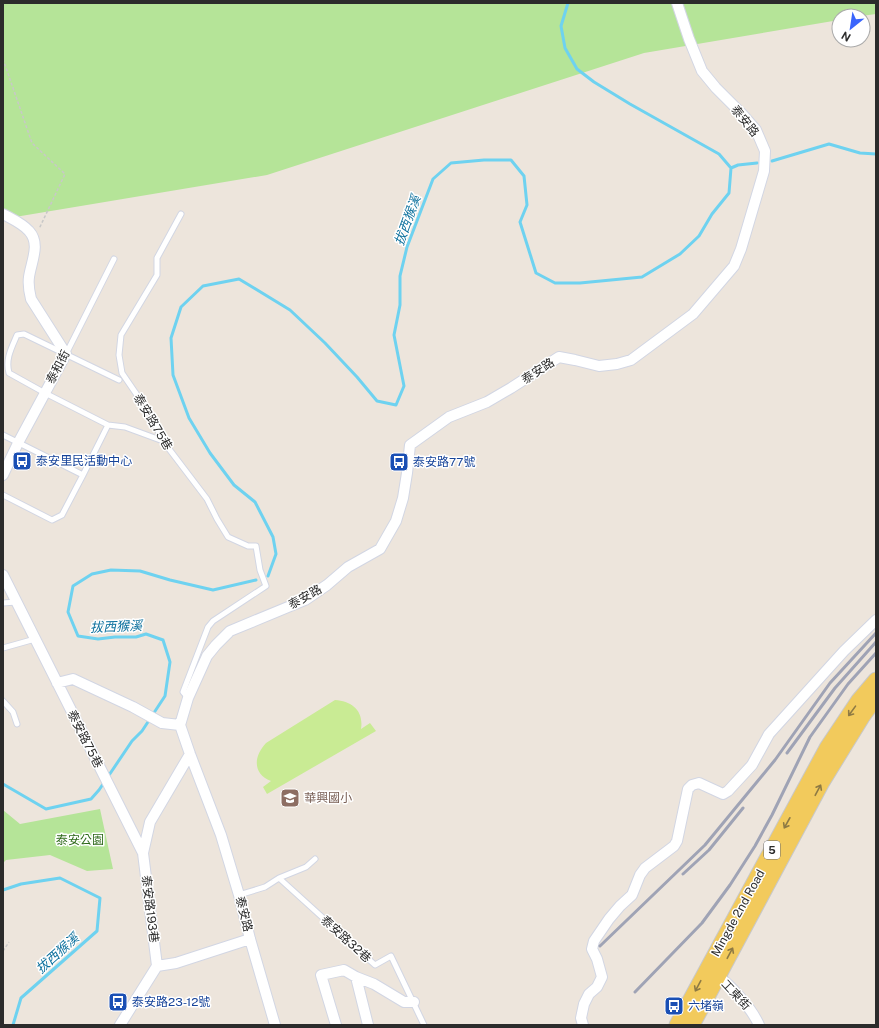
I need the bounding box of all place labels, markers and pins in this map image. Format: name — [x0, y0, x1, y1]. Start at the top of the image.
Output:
bus stop icon: 泰安里民活動中心 — [11, 450, 33, 472]
bus stop icon: 泰安路77號 — [388, 451, 410, 473]
place label: 泰安里民活動中心 — [36, 454, 132, 468]
place label: 泰安路77號 — [413, 455, 476, 469]
school or university icon: 華興國小 — [279, 787, 301, 809]
place label: 華興國小 — [304, 791, 352, 805]
bus stop icon: 泰安路23-12號 — [107, 991, 129, 1013]
place label: 泰安路23-12號 — [132, 995, 210, 1009]
bus stop icon: 六堵嶺 — [663, 995, 685, 1017]
place label: 六堵嶺 — [688, 999, 724, 1013]

